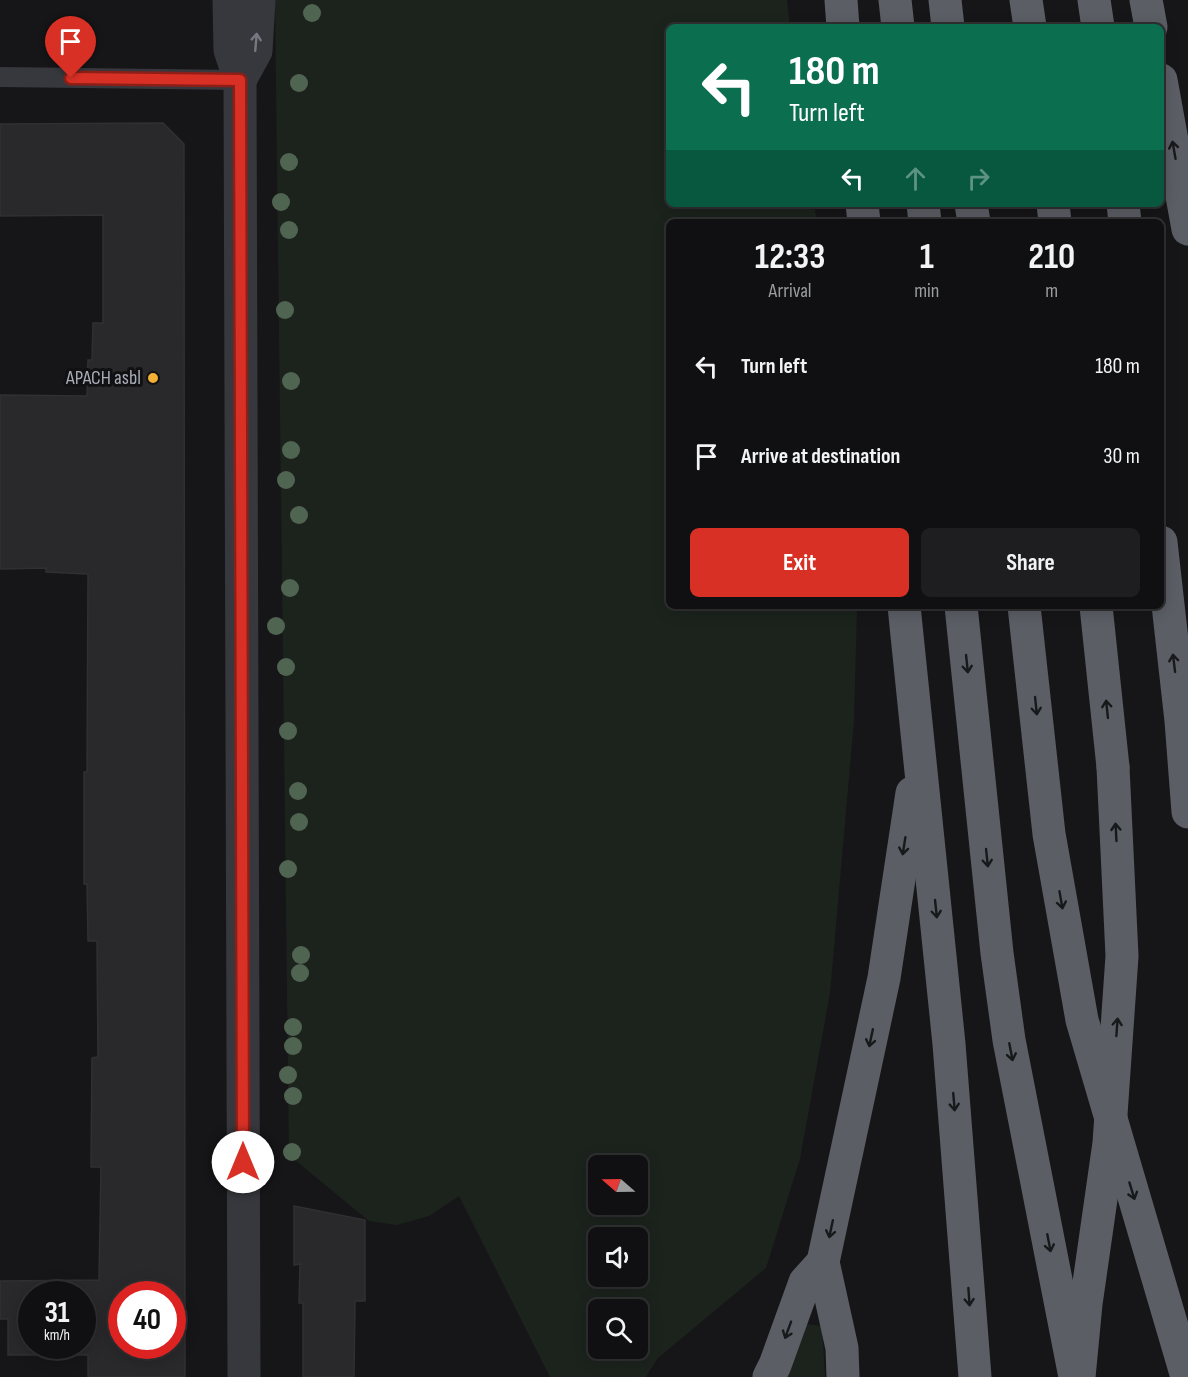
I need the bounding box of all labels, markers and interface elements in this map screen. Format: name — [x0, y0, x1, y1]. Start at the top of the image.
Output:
pin — [45, 16, 96, 78]
icon: arrive — [54, 25, 87, 58]
one-way arrow — [251, 33, 262, 53]
text: 180 m — [789, 46, 880, 97]
icon: left — [690, 48, 768, 126]
text: Turn left — [789, 97, 865, 129]
one-way arrow — [1168, 141, 1179, 161]
icon: left — [836, 162, 869, 195]
icon: ahead — [899, 162, 932, 195]
icon: right — [962, 162, 995, 195]
text: 12:33 — [755, 236, 825, 279]
text: 1 — [920, 236, 934, 279]
text: 210 — [1028, 236, 1075, 279]
text: Arrival — [769, 279, 812, 303]
text: min — [914, 279, 939, 303]
text: m — [1045, 279, 1058, 303]
icon: left — [690, 350, 723, 383]
text: Turn left — [741, 353, 807, 380]
text: 180 m — [1095, 353, 1140, 380]
place label: APACH asbl — [65, 366, 141, 390]
marker: APACH asbl — [146, 371, 160, 385]
icon: arrive — [690, 440, 723, 473]
text: Arrive at destination — [741, 443, 900, 470]
text: 30 m — [1103, 443, 1140, 470]
button: Exit — [690, 528, 909, 597]
button: Share — [921, 528, 1140, 597]
one-way arrow — [962, 654, 973, 674]
one-way arrow — [1168, 654, 1179, 674]
one-way arrow — [1031, 696, 1042, 716]
one-way arrow — [1101, 700, 1112, 720]
one-way arrow — [1111, 823, 1122, 843]
one-way arrow — [898, 836, 909, 855]
one-way arrow — [982, 848, 993, 868]
one-way arrow — [1055, 889, 1066, 909]
one-way arrow — [930, 899, 941, 919]
one-way arrow — [1112, 1017, 1123, 1037]
one-way arrow — [865, 1028, 876, 1047]
one-way arrow — [1006, 1041, 1017, 1061]
one-way arrow — [948, 1092, 959, 1112]
position arrow — [211, 1130, 275, 1194]
north arrow — [588, 1155, 648, 1215]
map controls — [588, 1155, 648, 1359]
one-way arrow — [1127, 1181, 1138, 1200]
one-way arrow — [824, 1219, 836, 1238]
button: sound — [588, 1227, 648, 1287]
one-way arrow — [1044, 1233, 1055, 1252]
speed limit sign: 40 — [108, 1281, 186, 1359]
one-way arrow — [964, 1286, 975, 1306]
text: 31 — [44, 1295, 70, 1331]
button: search — [588, 1299, 648, 1359]
one-way arrow — [781, 1320, 792, 1339]
text: km/h — [44, 1326, 70, 1345]

